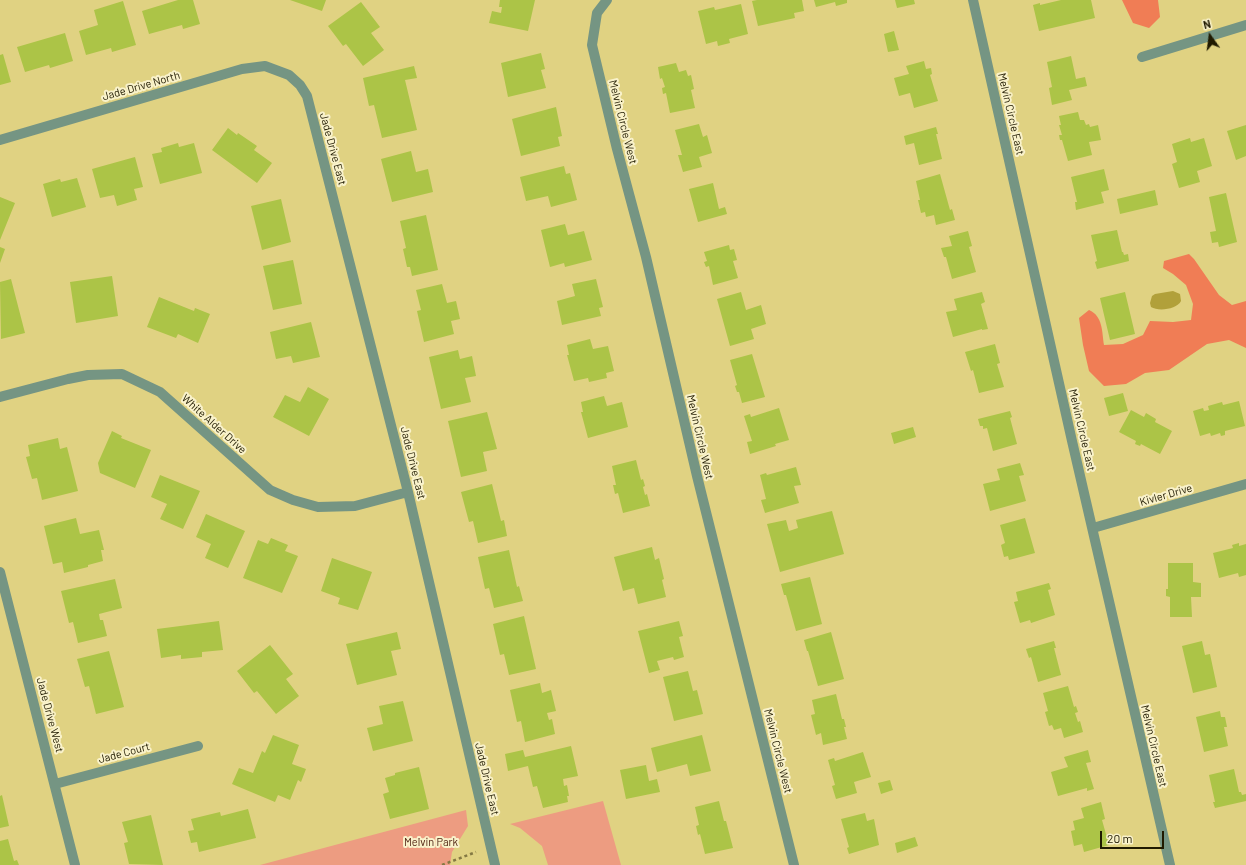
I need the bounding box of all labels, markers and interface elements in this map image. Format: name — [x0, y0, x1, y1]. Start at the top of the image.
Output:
north arrow — [1190, 16, 1230, 56]
text: N — [1202, 17, 1212, 31]
street label: Jade Drive North — [101, 69, 181, 103]
street label: Melvin Circle East — [995, 72, 1027, 156]
street label: Melvin Circle West — [606, 79, 640, 165]
street label: Jade Drive East — [317, 111, 349, 187]
street label: Melvin Circle East — [1066, 388, 1098, 472]
street label: White Alder Drive — [179, 392, 249, 456]
street label: Melvin Circle West — [684, 393, 716, 481]
street label: Jade Drive East — [398, 425, 428, 501]
street label: Kivler Drive — [1138, 481, 1194, 509]
street label: Jade Drive West — [34, 676, 66, 754]
street label: Melvin Circle East — [1138, 704, 1170, 788]
street label: Melvin Circle West — [761, 708, 795, 794]
street label: Jade Court — [97, 740, 151, 766]
street label: Jade Drive East — [472, 741, 502, 817]
scale bar — [1102, 823, 1166, 849]
text: 20 m — [1107, 831, 1133, 845]
park label: Melvin Park — [404, 835, 458, 849]

